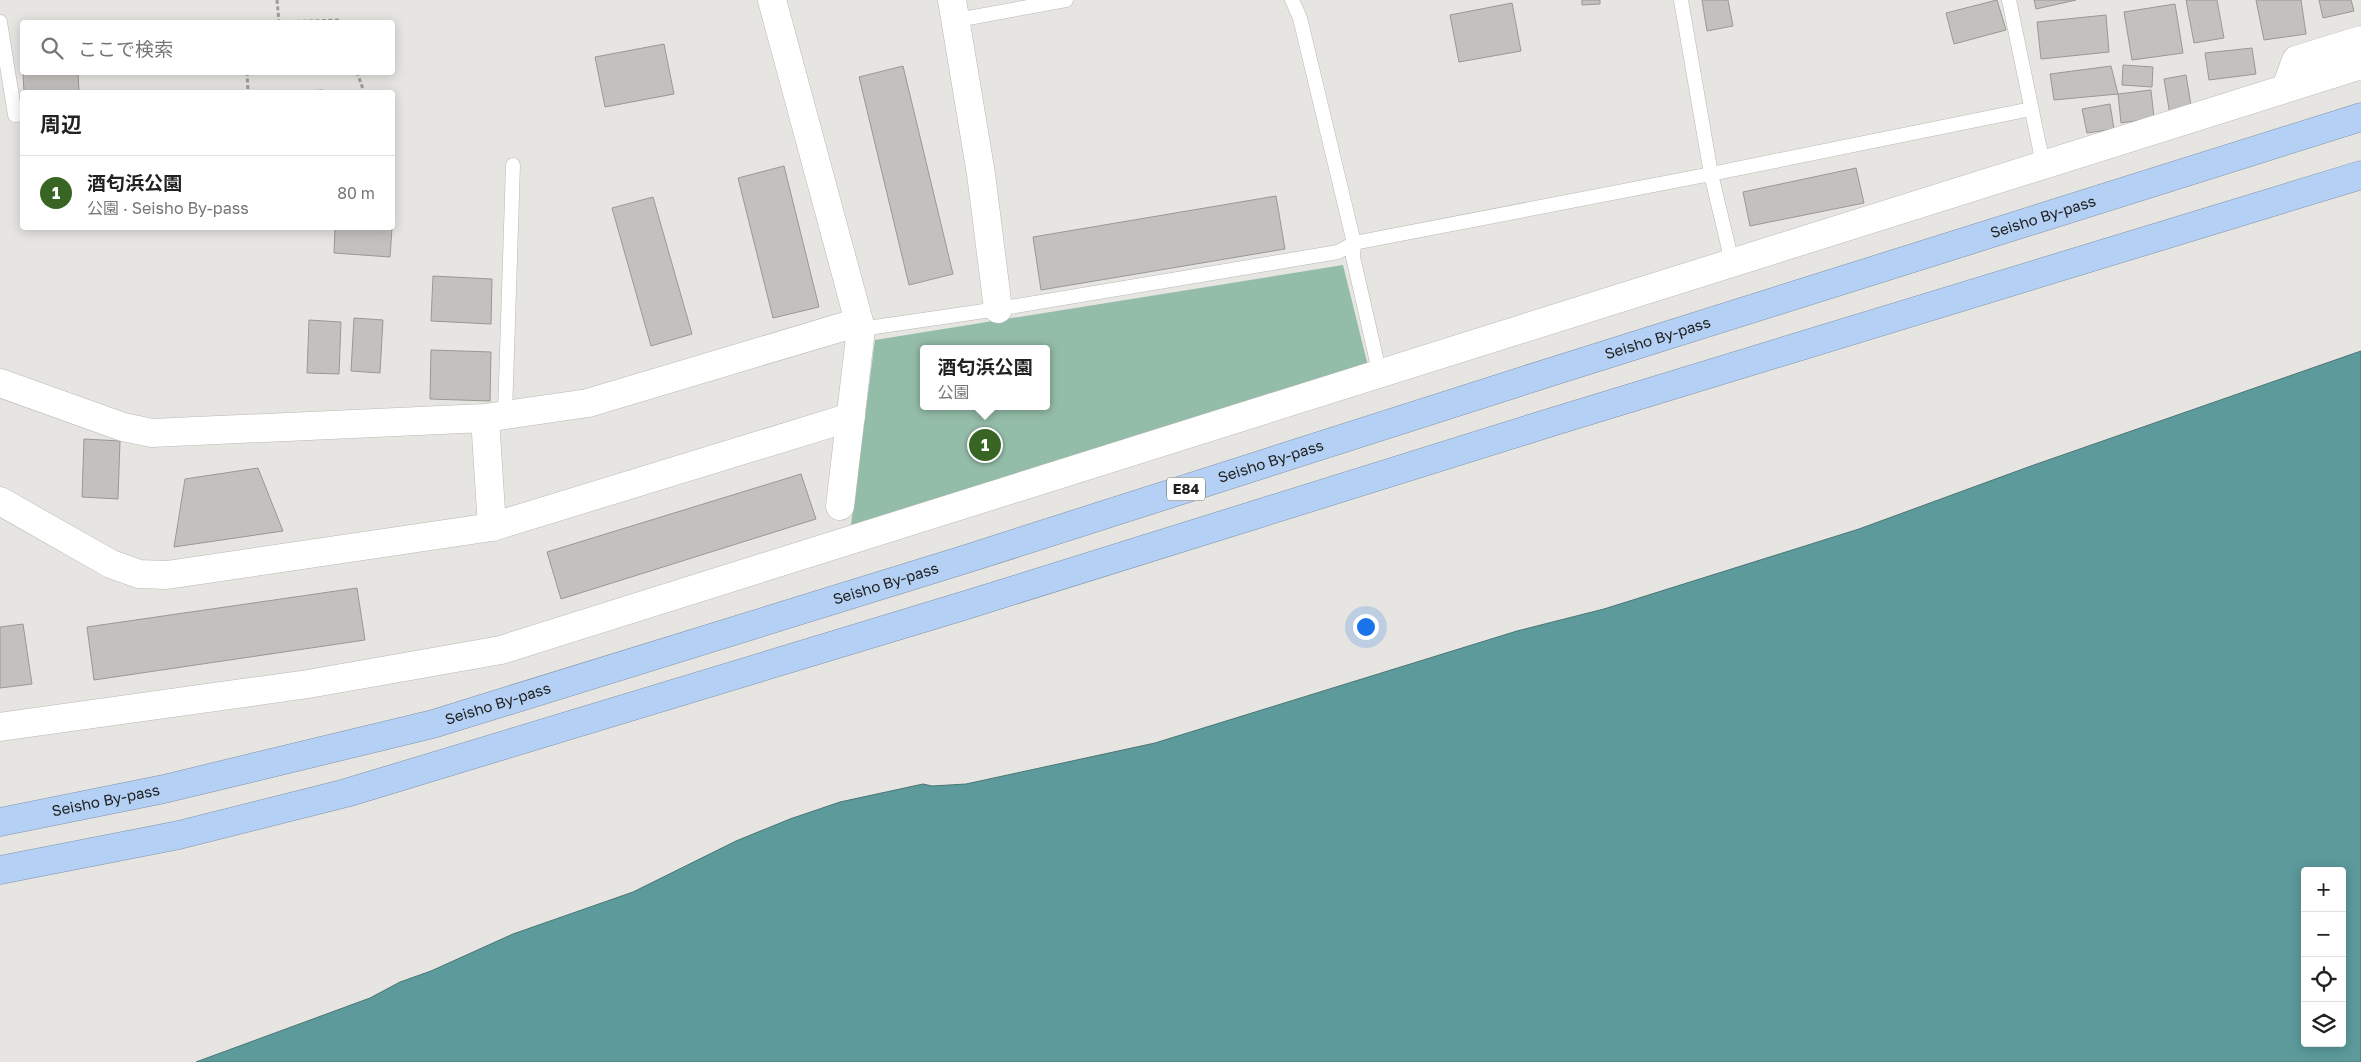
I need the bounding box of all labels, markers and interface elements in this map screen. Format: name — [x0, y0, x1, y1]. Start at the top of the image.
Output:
search box — [20, 20, 395, 75]
icon: search — [38, 34, 66, 62]
text: ここで検索 — [78, 37, 173, 60]
text: 周辺 — [40, 111, 82, 137]
text: 酒匂浜公園 — [87, 171, 182, 194]
text: 1 — [52, 183, 60, 203]
text: 80 m — [337, 183, 375, 203]
street label: Seisho By-pass — [1988, 191, 2098, 241]
text: 公園 · Seisho By-pass — [87, 198, 249, 218]
street label: Seisho By-pass — [1602, 312, 1712, 362]
popup — [920, 345, 1050, 410]
text: 酒匂浜公園 — [937, 355, 1033, 378]
text: 公園 — [937, 382, 970, 402]
pin: 1 — [969, 426, 1001, 464]
street label: Seisho By-pass — [1216, 435, 1326, 486]
road number: E84 — [1167, 478, 1205, 500]
street label: Seisho By-pass — [830, 558, 941, 608]
your location — [1353, 614, 1379, 640]
street label: Seisho By-pass — [443, 678, 553, 728]
street label: Seisho By-pass — [50, 780, 161, 819]
map controls — [2301, 867, 2346, 1047]
button: + — [2301, 867, 2346, 912]
button: − — [2301, 912, 2346, 957]
button: locate — [2301, 957, 2346, 1002]
button: layers — [2301, 1002, 2346, 1047]

